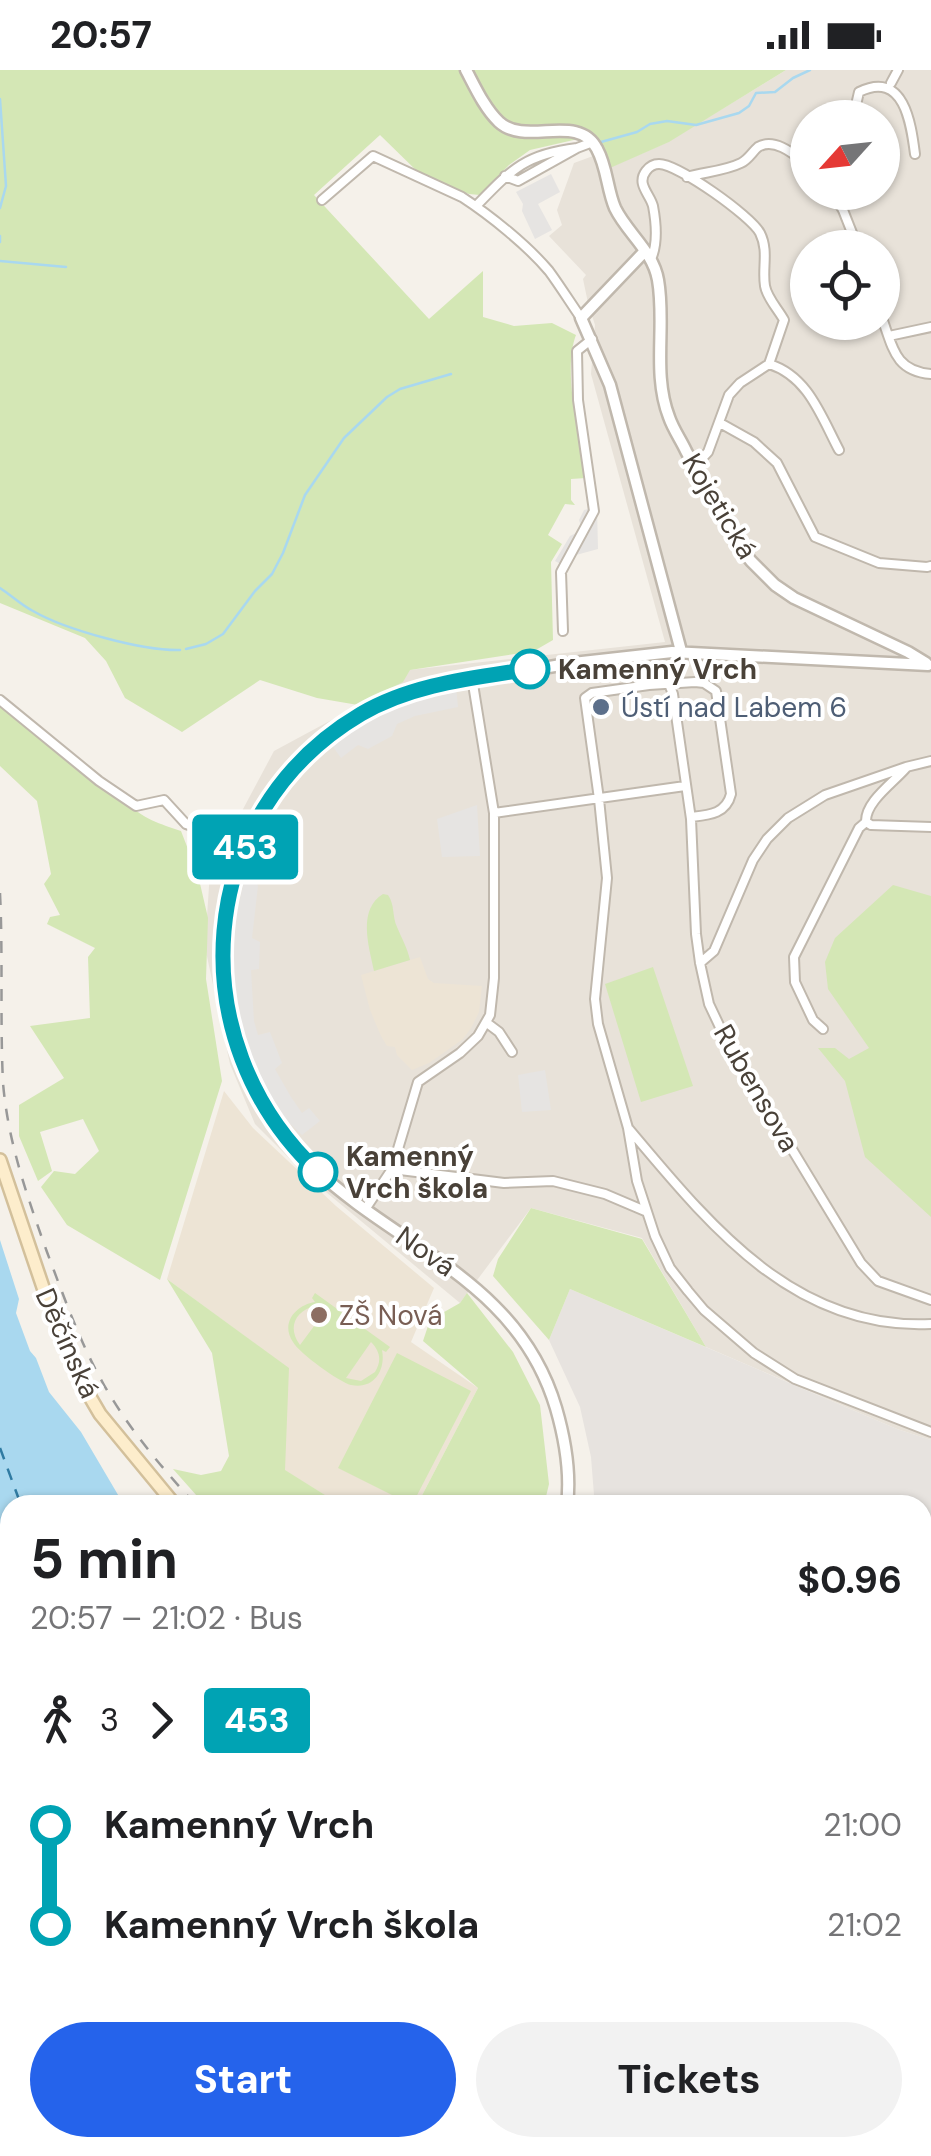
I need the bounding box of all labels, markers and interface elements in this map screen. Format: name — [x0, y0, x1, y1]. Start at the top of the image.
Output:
text: 20:57 — [50, 10, 152, 60]
north arrow — [790, 100, 900, 210]
map controls — [790, 100, 900, 340]
button: locate — [790, 230, 900, 340]
street label: Kojetická — [674, 446, 766, 566]
marker: Kamenný Vrch — [511, 650, 549, 688]
place label: Kamenný Vrch — [558, 651, 757, 688]
place label: Ústí nad Labem 6 — [621, 689, 847, 726]
marker: Ústí nad Labem 6 — [590, 696, 612, 718]
line badge: 453 — [188, 814, 302, 880]
text: 453 — [212, 824, 278, 870]
street label: Rubensova — [705, 1018, 808, 1159]
place label: Kamenný Vrch škola — [346, 1138, 488, 1207]
marker: Kamenný Vrch škola — [299, 1153, 337, 1191]
street label: Nová — [389, 1218, 463, 1285]
street label: Děčínská — [27, 1282, 108, 1404]
place label: ZŠ Nová — [339, 1297, 442, 1334]
marker: ZŠ Nová — [308, 1304, 330, 1326]
text: 5 min — [30, 1523, 178, 1595]
text: $0.96 — [797, 1555, 902, 1605]
text: 20:57 – 21:02 · Bus — [30, 1597, 303, 1639]
icon: walk — [30, 1693, 85, 1748]
icon: forward — [134, 1693, 189, 1748]
text: 453 — [224, 1697, 290, 1743]
text: 3 — [100, 1699, 119, 1741]
text: Kamenný Vrch — [104, 1800, 374, 1850]
text: 21:00 — [823, 1804, 902, 1846]
text: Kamenný Vrch škola — [104, 1900, 479, 1950]
text: 21:02 — [827, 1904, 902, 1946]
button: Start — [30, 2022, 456, 2137]
button: Tickets — [476, 2022, 902, 2137]

